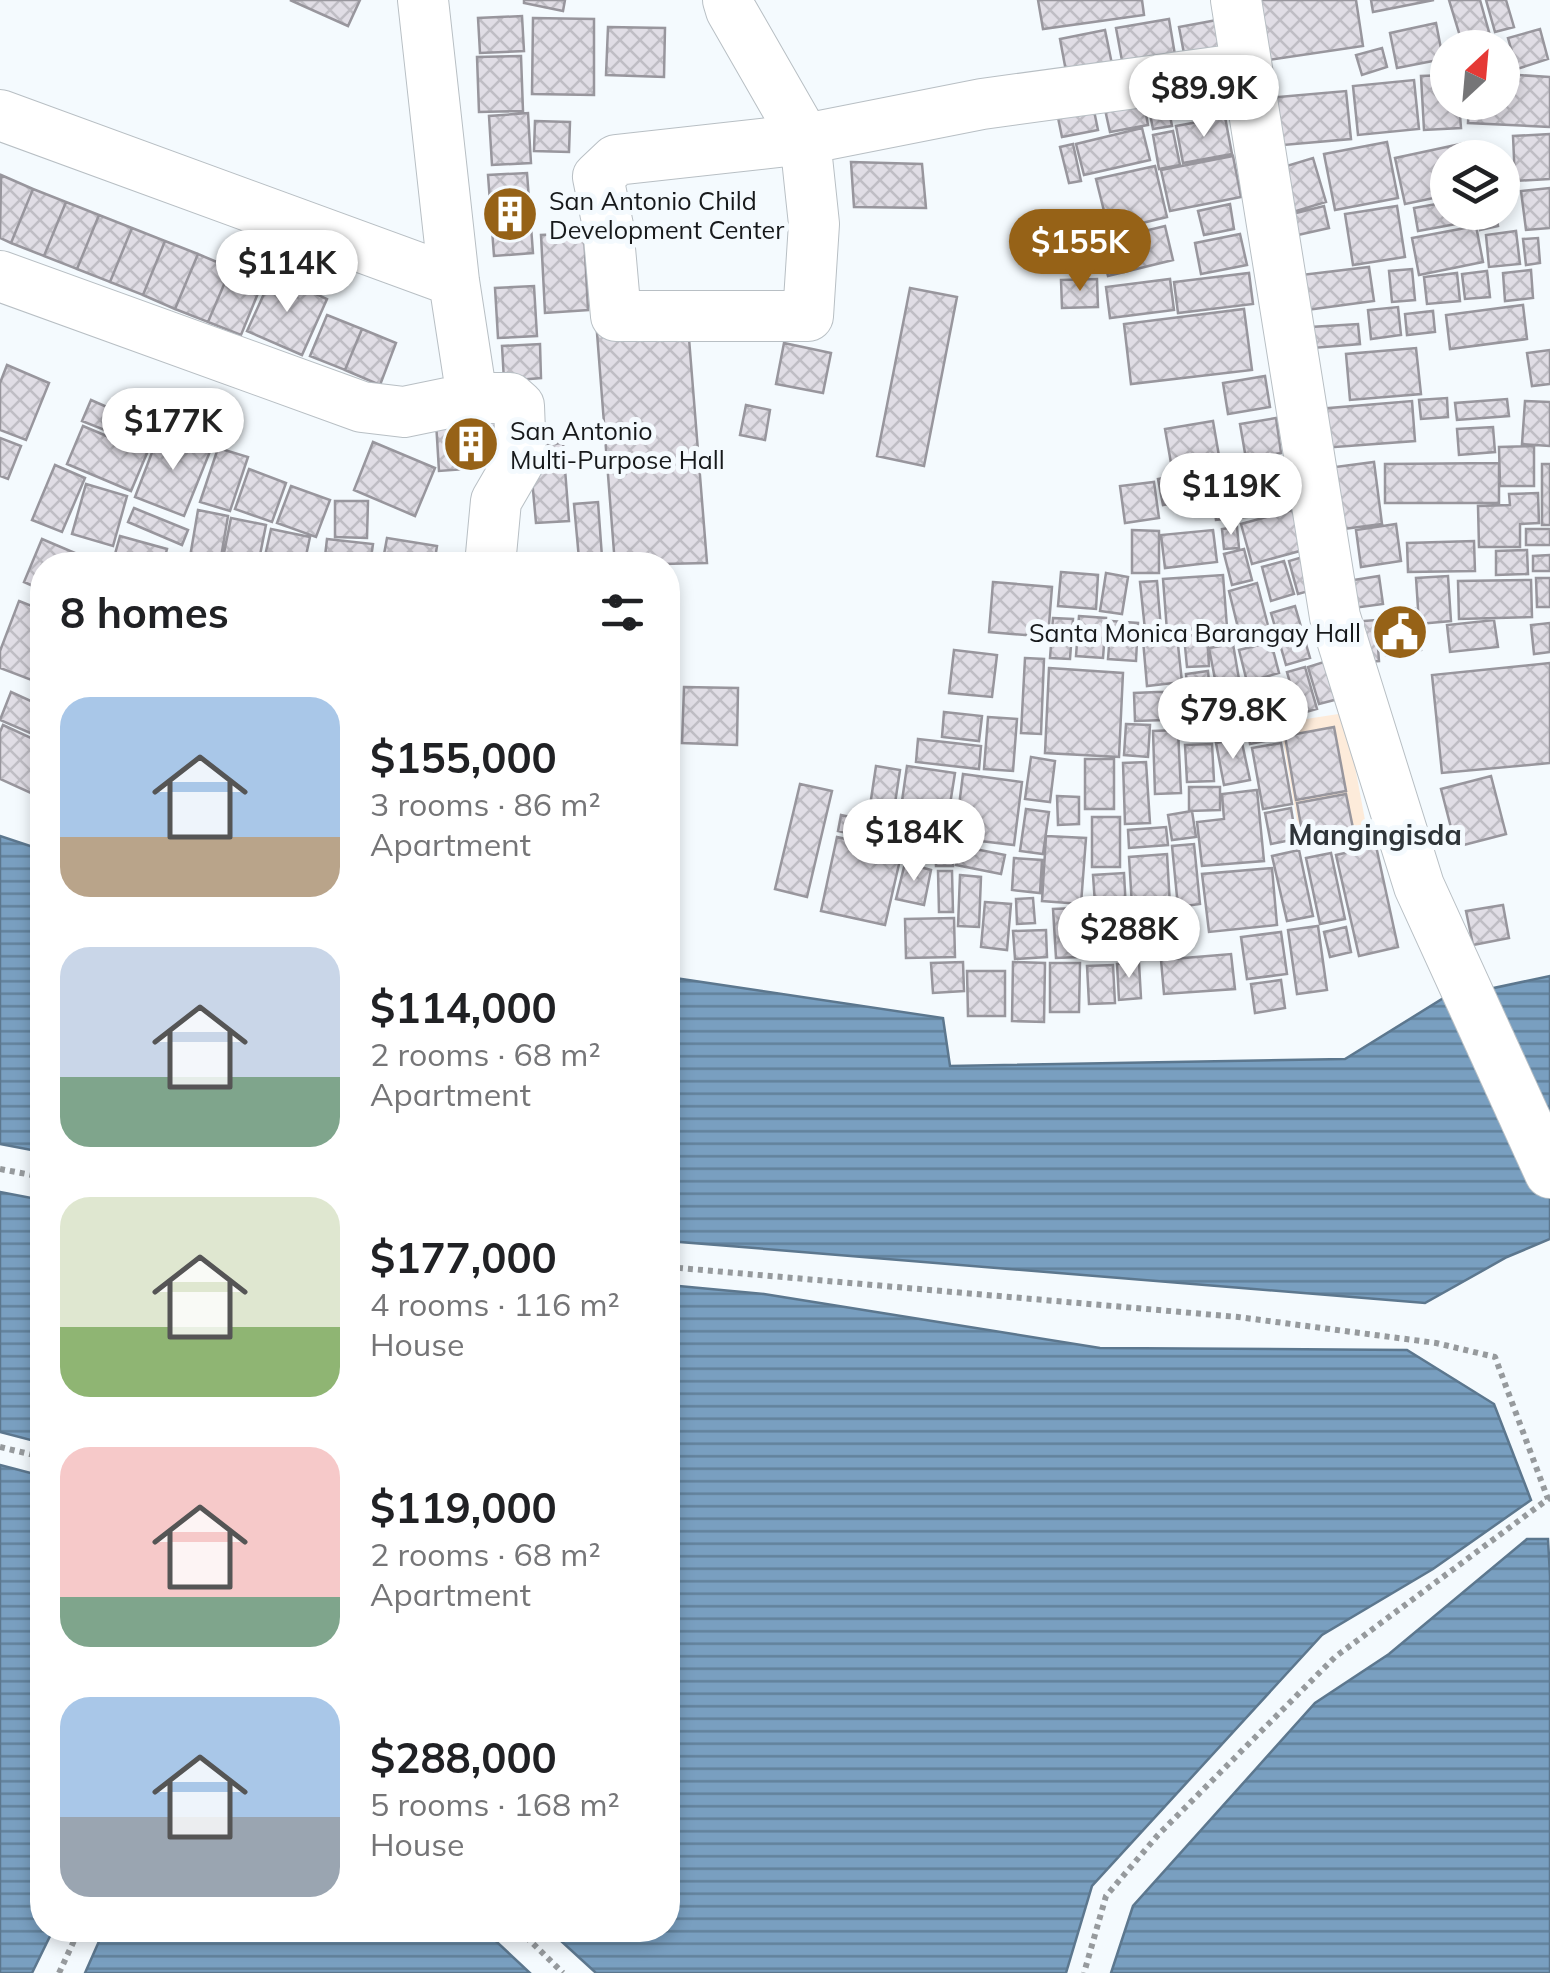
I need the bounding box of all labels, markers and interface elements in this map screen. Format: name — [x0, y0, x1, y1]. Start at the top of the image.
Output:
north arrow — [1430, 30, 1520, 120]
map controls — [1430, 30, 1520, 230]
pin: $89.9K — [1123, 55, 1285, 140]
text: $89.9K — [1151, 67, 1257, 107]
button: layers — [1430, 140, 1520, 230]
building icon: San Antonio Child Development Center — [480, 184, 540, 244]
place label: San Antonio Child Development Center — [549, 185, 784, 245]
pin: $155K — [1010, 209, 1150, 294]
text: $155K — [1031, 221, 1129, 261]
pin: $114K — [217, 230, 357, 315]
text: $114K — [238, 242, 336, 282]
pin: $177K — [103, 388, 243, 473]
text: $177K — [124, 400, 222, 440]
building icon: San Antonio Multi-Purpose Hall — [441, 414, 501, 474]
place label: San Antonio Multi-Purpose Hall — [510, 415, 725, 475]
pin: $119K — [1161, 453, 1301, 538]
text: $119K — [1182, 465, 1280, 505]
icon: filters — [595, 585, 650, 640]
text: 8 homes — [60, 586, 229, 639]
public building icon: Santa Monica Barangay Hall — [1370, 602, 1430, 662]
place label: Santa Monica Barangay Hall — [1029, 617, 1361, 648]
pin: $79.8K — [1152, 677, 1314, 762]
text: $79.8K — [1180, 689, 1286, 729]
text: $155,000 — [370, 731, 557, 784]
icon: home — [140, 737, 260, 857]
text: 3 rooms · 86 m² — [370, 784, 601, 824]
pin: $184K — [844, 799, 984, 884]
text: $184K — [865, 811, 963, 851]
district label: Mangingisda — [1288, 817, 1462, 852]
text: Apartment — [370, 824, 531, 864]
pin: $288K — [1059, 896, 1199, 981]
text: $288K — [1080, 908, 1178, 948]
text: $114,000 — [370, 981, 557, 1034]
icon: home — [140, 987, 260, 1107]
text: 2 rooms · 68 m² — [370, 1034, 601, 1074]
text: Apartment — [370, 1074, 531, 1114]
text: $177,000 — [370, 1231, 557, 1284]
icon: home — [140, 1237, 260, 1357]
text: 4 rooms · 116 m² — [370, 1284, 620, 1324]
text: House — [370, 1324, 465, 1364]
text: $119,000 — [370, 1481, 557, 1534]
icon: home — [140, 1487, 260, 1607]
text: 2 rooms · 68 m² — [370, 1534, 601, 1574]
text: Apartment — [370, 1574, 531, 1614]
text: $288,000 — [370, 1731, 557, 1784]
icon: home — [140, 1737, 260, 1857]
text: 5 rooms · 168 m² — [370, 1784, 620, 1824]
text: House — [370, 1824, 465, 1864]

